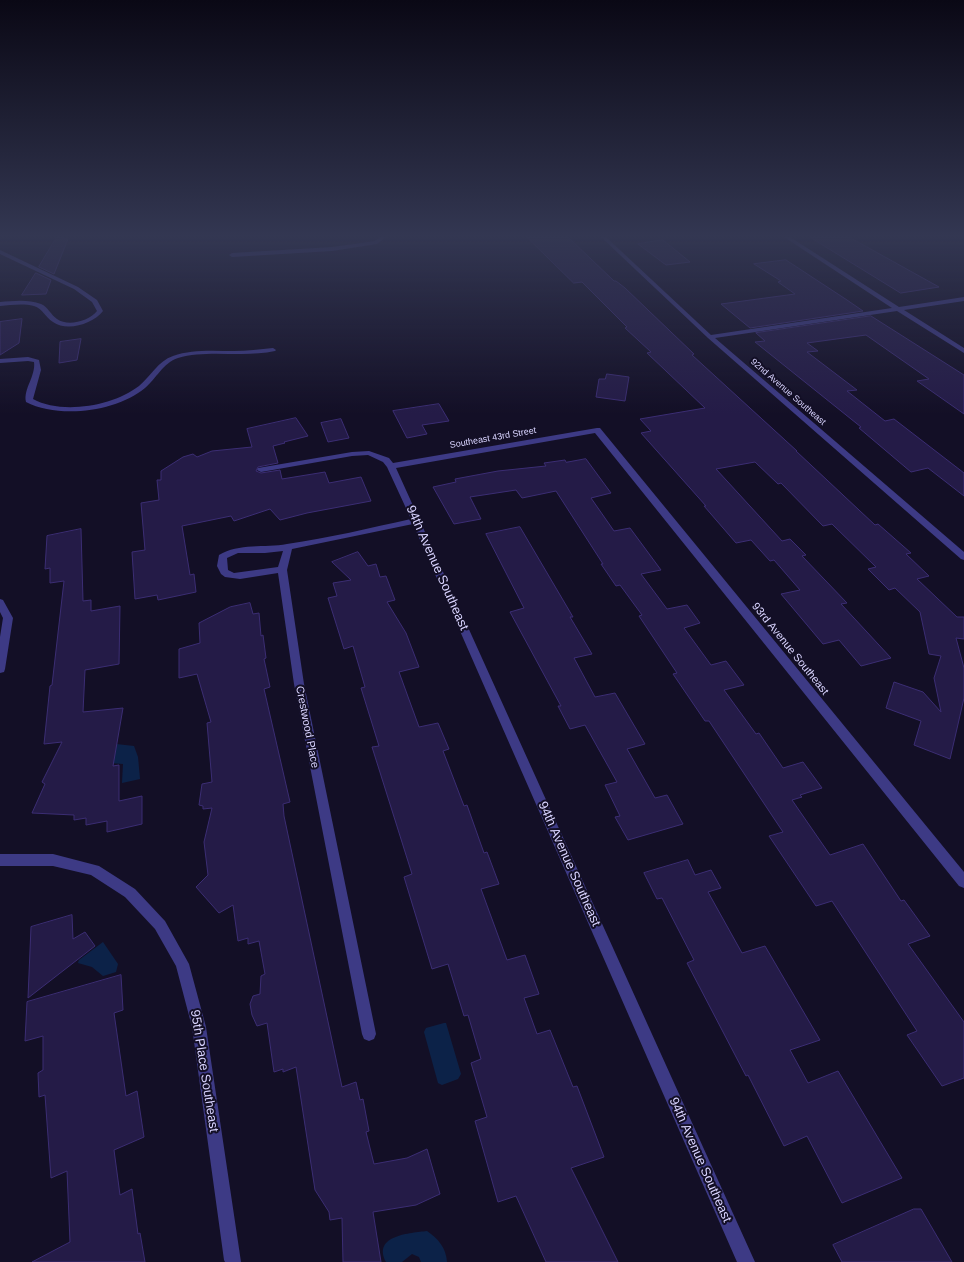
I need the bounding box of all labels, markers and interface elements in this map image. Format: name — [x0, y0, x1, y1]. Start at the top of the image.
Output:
street label: 92nd Avenue Southeast — [748, 356, 828, 428]
street label: Southeast 43rd Street — [449, 425, 537, 451]
street label: 94th Avenue Southeast — [402, 503, 472, 633]
street label: 93rd Avenue Southeast — [749, 600, 831, 698]
street label: Crestwood Place — [293, 685, 321, 769]
street label: 94th Avenue Southeast — [534, 799, 604, 929]
street label: 95th Place Southeast — [187, 1009, 221, 1133]
street label: 94th Avenue Southeast — [665, 1095, 735, 1225]

